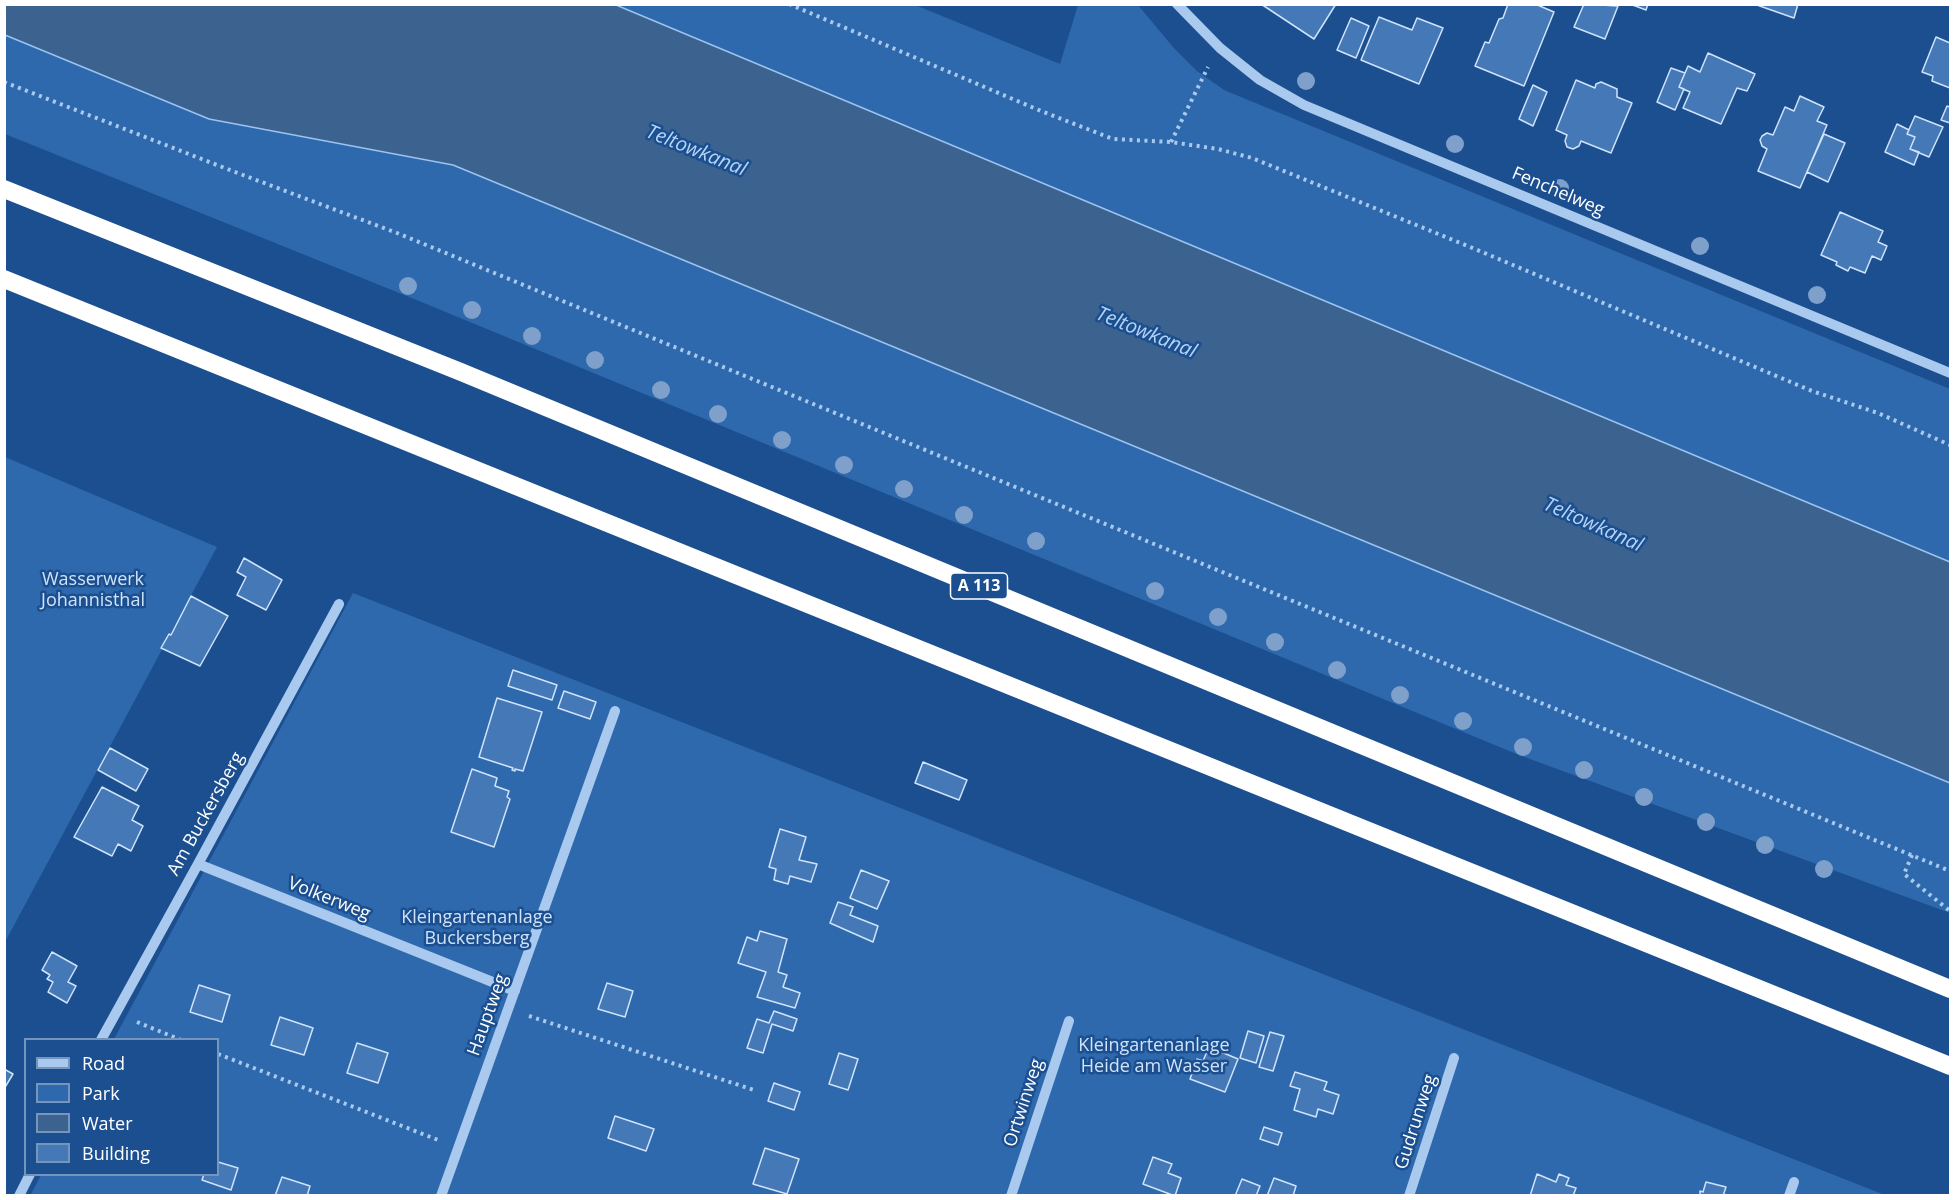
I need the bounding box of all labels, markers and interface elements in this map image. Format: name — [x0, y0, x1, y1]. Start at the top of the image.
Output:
water label: Teltowkanal — [642, 120, 750, 182]
street label: Fenchelweg — [1508, 163, 1608, 221]
water label: Teltowkanal — [1092, 302, 1200, 364]
water label: Teltowkanal — [1540, 492, 1646, 558]
park label: Wasserwerk Johannisthal — [41, 569, 145, 612]
road number: A 113 — [950, 573, 1008, 599]
street label: Am Buckersberg — [163, 749, 249, 879]
street label: Volkerweg — [285, 873, 373, 925]
park label: Kleingartenanlage Buckersberg — [401, 907, 553, 950]
street label: Hauptweg — [463, 971, 513, 1059]
park label: Kleingartenanlage Heide am Wasser — [1078, 1035, 1230, 1078]
legend — [24, 1038, 219, 1176]
text: Road — [82, 1051, 125, 1075]
street label: Ortwinweg — [1000, 1056, 1048, 1150]
street label: Gudrunweg — [1391, 1072, 1441, 1172]
text: Park — [82, 1081, 120, 1105]
text: Water — [82, 1111, 133, 1135]
text: Building — [82, 1141, 150, 1165]

